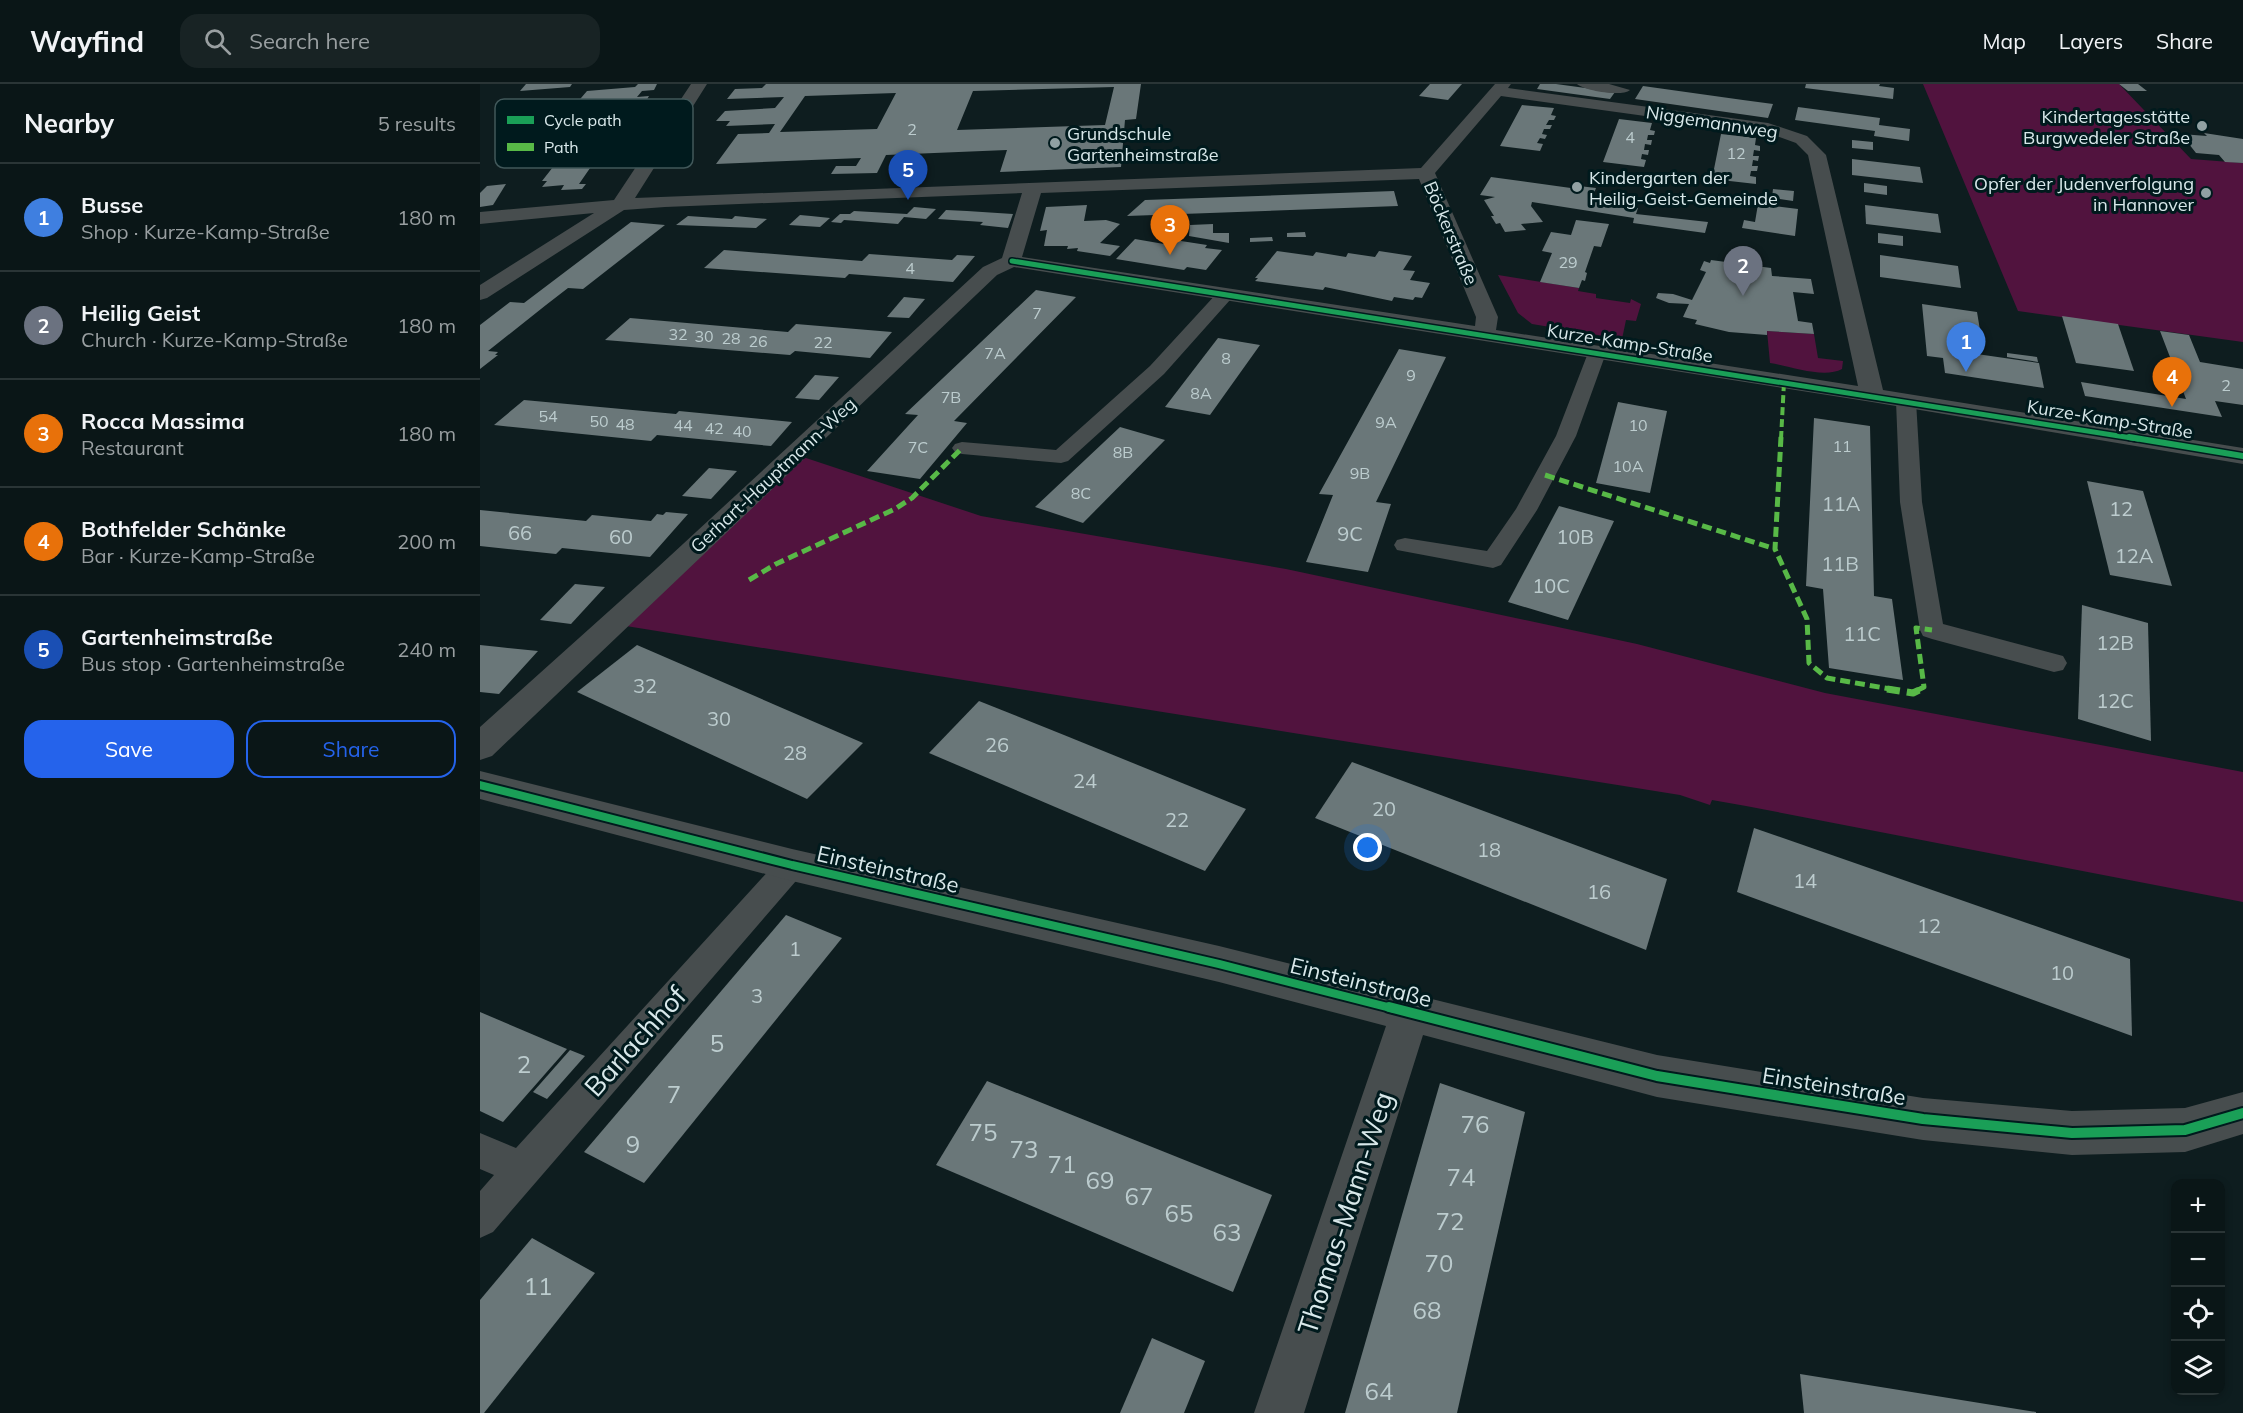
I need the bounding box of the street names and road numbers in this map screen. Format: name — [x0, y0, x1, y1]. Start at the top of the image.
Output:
street label: Niggemannweg — [1645, 100, 1779, 144]
street label: Böckerstraße — [1419, 178, 1483, 288]
street label: Kurze-Kamp-Straße — [1546, 319, 1714, 367]
street label: Gerhart-Hauptmann-Weg — [686, 392, 860, 558]
street label: Kurze-Kamp-Straße — [2026, 395, 2194, 443]
street label: Einsteinstraße — [814, 839, 962, 899]
street label: Einsteinstraße — [1287, 951, 1435, 1013]
street label: Barlachhof — [577, 978, 694, 1103]
street label: Einsteinstraße — [1760, 1061, 1908, 1111]
street label: Thomas-Mann-Weg — [1290, 1087, 1400, 1339]

